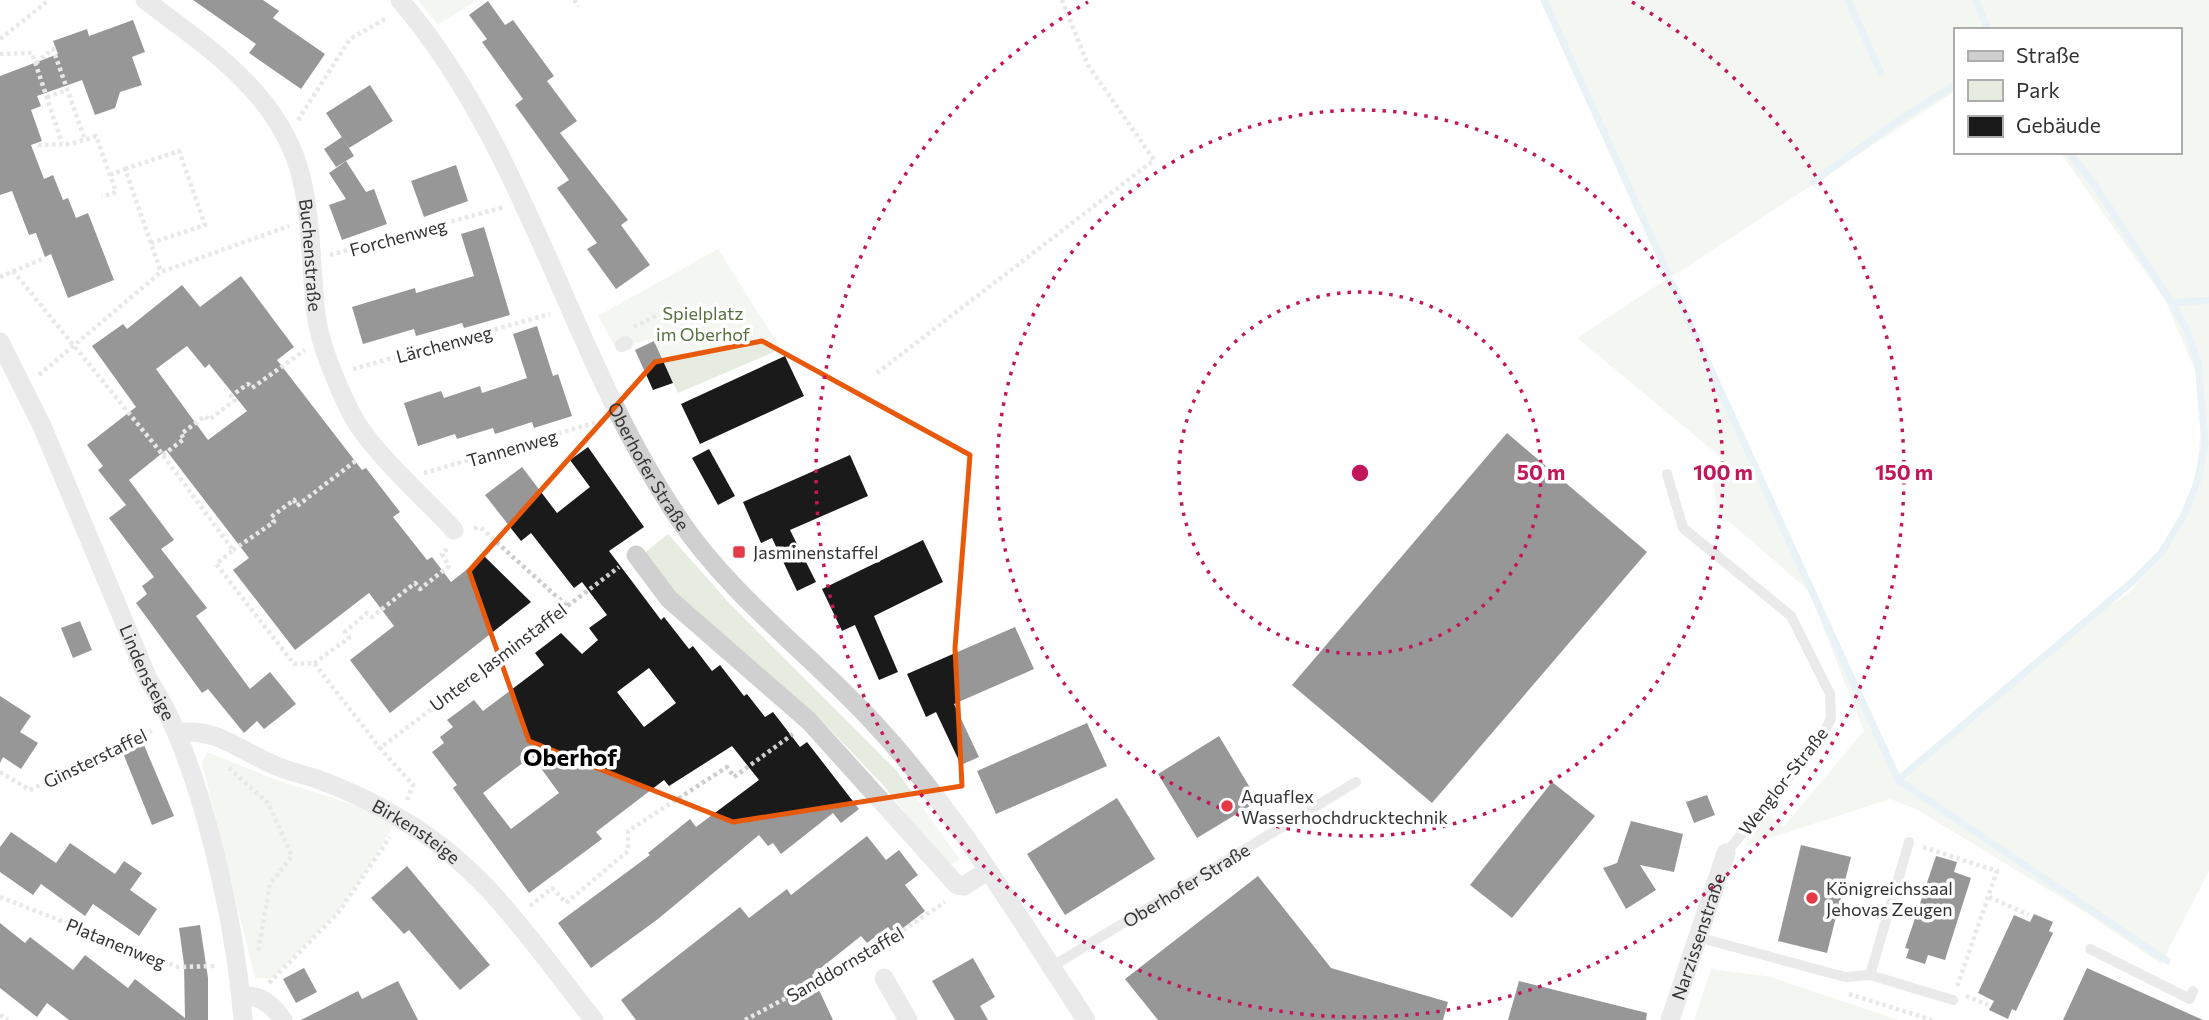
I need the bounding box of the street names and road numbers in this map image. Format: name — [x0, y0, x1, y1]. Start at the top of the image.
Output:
street label: Buchenstraße — [295, 197, 327, 313]
street label: Forchenweg — [347, 213, 449, 261]
street label: Lärchenweg — [393, 321, 495, 367]
street label: Oberhofer Straße — [603, 398, 694, 535]
street label: Tannenweg — [464, 425, 560, 471]
street label: Untere Jasminstaffel — [425, 598, 571, 716]
street label: Lindensteige — [115, 621, 180, 724]
street label: Wenglor-Straße — [1734, 722, 1832, 840]
street label: Ginsterstaffel — [40, 724, 150, 792]
street label: Birkensteige — [369, 794, 465, 868]
street label: Oberhofer Straße — [1119, 838, 1254, 932]
street label: Narzissenstraße — [1667, 870, 1729, 1003]
street label: Platanenweg — [63, 913, 169, 973]
street label: Sanddornstaffel — [782, 922, 908, 1006]

